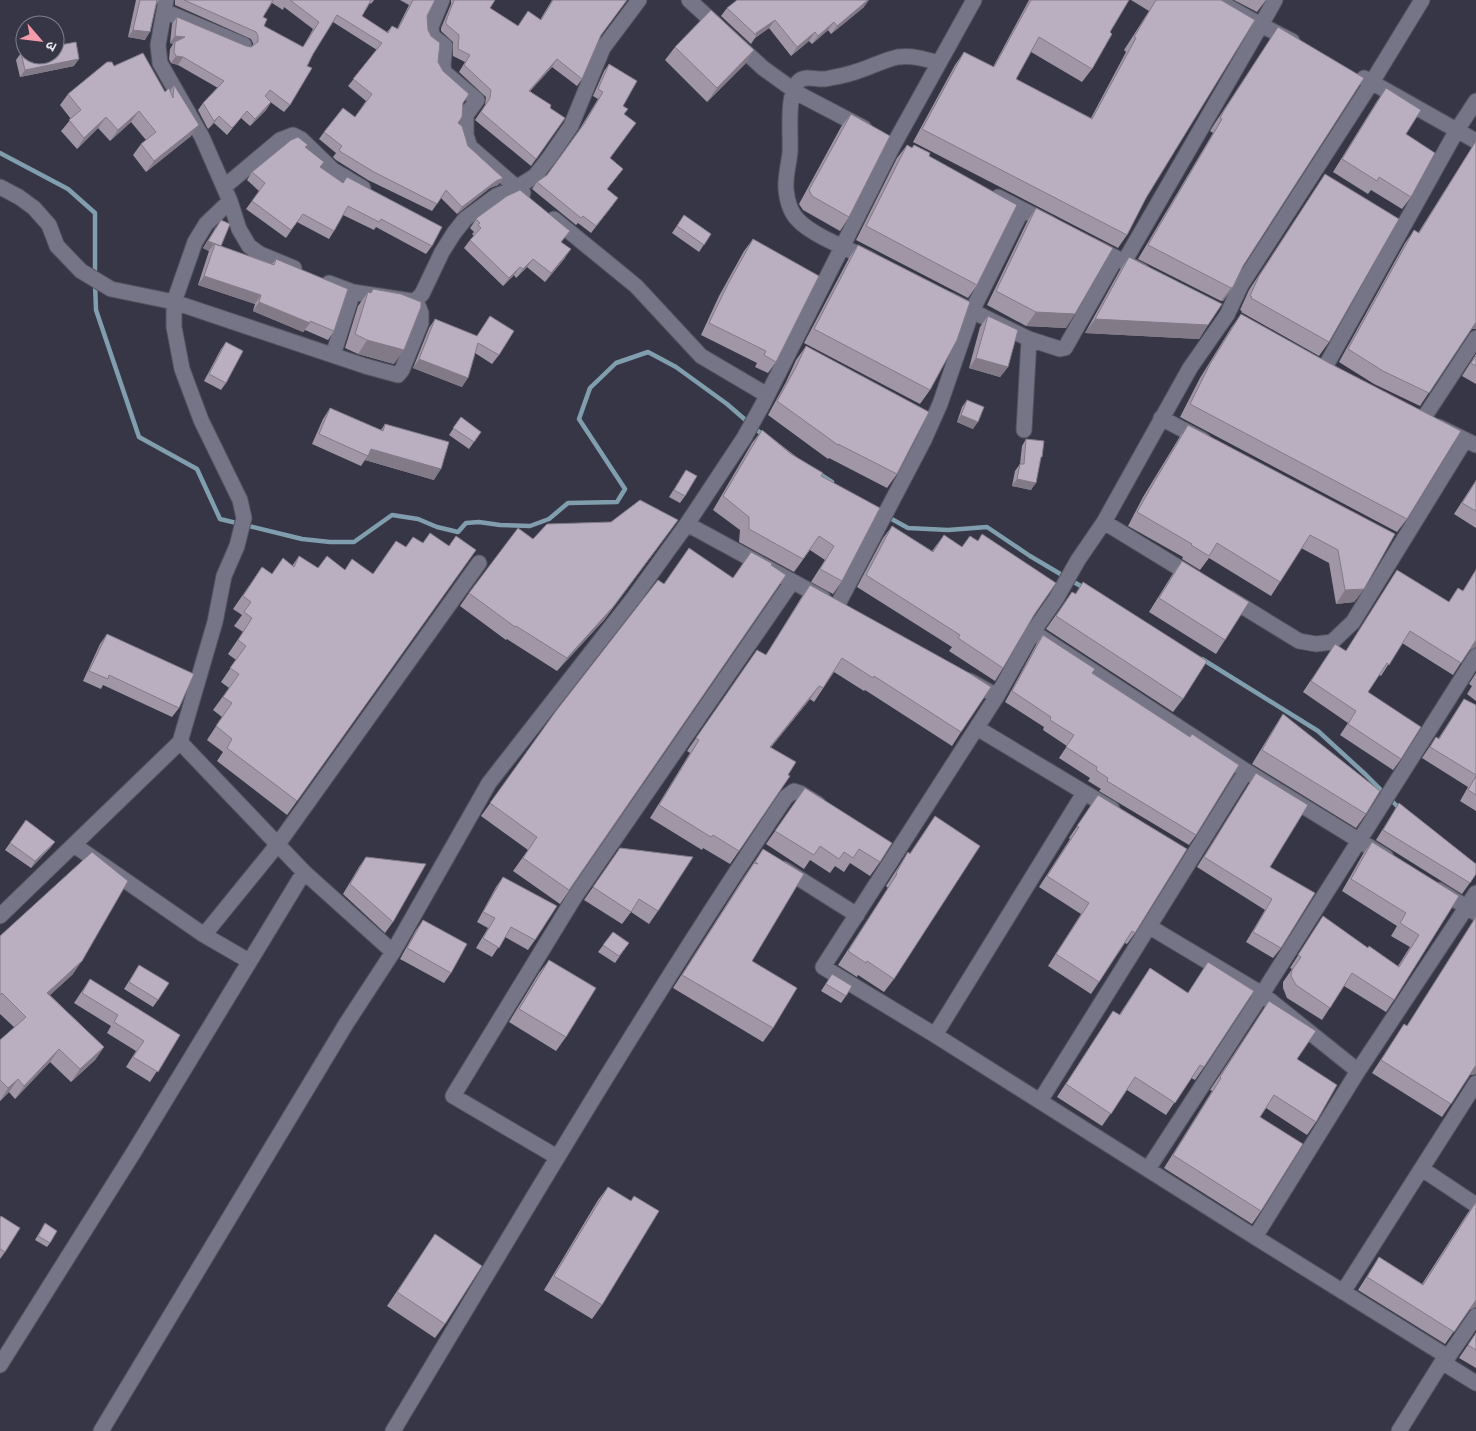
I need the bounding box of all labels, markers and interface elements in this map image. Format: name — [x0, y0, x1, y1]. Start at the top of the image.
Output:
north arrow — [15, 15, 65, 65]
text: उ — [42, 39, 60, 54]

